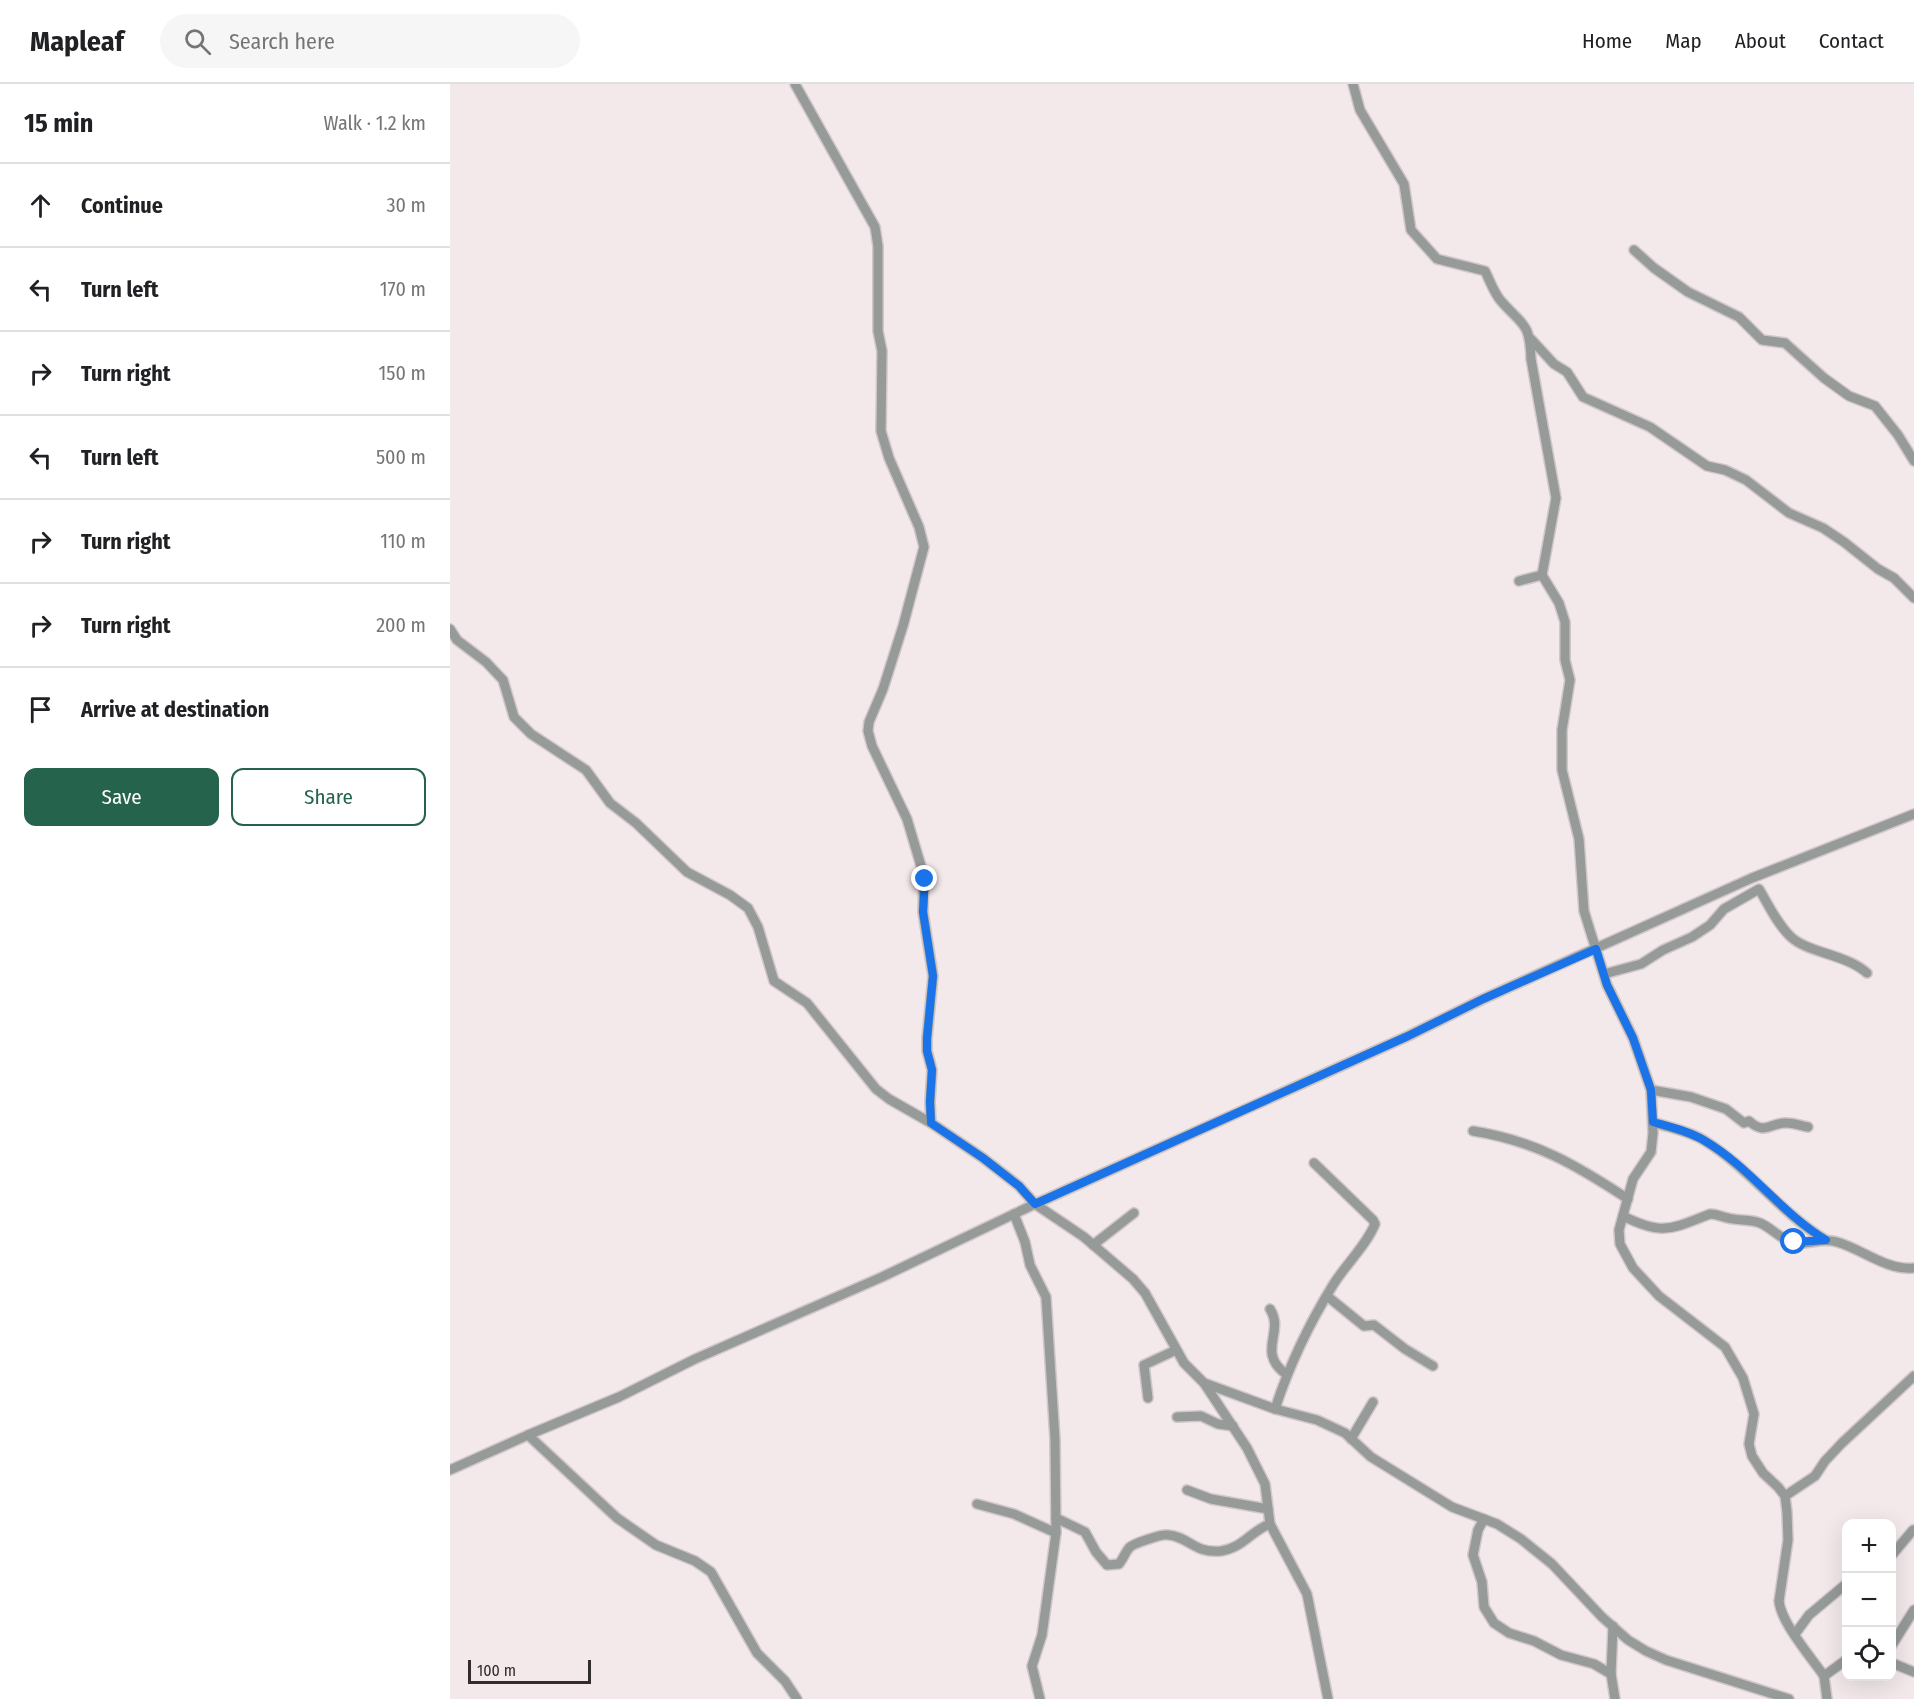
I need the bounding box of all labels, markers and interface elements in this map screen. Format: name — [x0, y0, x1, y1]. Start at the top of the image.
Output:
search box — [160, 14, 580, 68]
text: Mapleaf — [30, 25, 124, 58]
icon: search — [181, 25, 214, 58]
text: Search here — [229, 28, 335, 55]
text: Home — [1582, 28, 1632, 54]
text: Map — [1665, 28, 1702, 54]
text: About — [1735, 28, 1786, 54]
text: Contact — [1819, 28, 1884, 54]
text: 15 min — [24, 108, 93, 139]
text: Walk · 1.2 km — [324, 111, 426, 135]
icon: ahead — [24, 189, 57, 222]
text: Continue — [81, 192, 163, 219]
text: 30 m — [386, 193, 426, 217]
icon: left — [24, 273, 57, 306]
text: Turn left — [81, 276, 159, 303]
text: 170 m — [380, 277, 426, 301]
icon: right — [24, 357, 57, 390]
text: Turn right — [81, 360, 170, 387]
text: 150 m — [379, 361, 426, 385]
icon: left — [24, 441, 57, 474]
text: Turn left — [81, 444, 159, 471]
text: 500 m — [376, 445, 426, 469]
icon: right — [24, 525, 57, 558]
text: Turn right — [81, 528, 170, 555]
text: 110 m — [380, 529, 426, 553]
icon: right — [24, 609, 57, 642]
text: Turn right — [81, 612, 170, 639]
text: 200 m — [376, 613, 426, 637]
icon: arrive — [24, 693, 57, 726]
text: Arrive at destination — [81, 696, 269, 723]
button: Save — [24, 768, 219, 826]
button: Share — [231, 768, 426, 826]
route end — [911, 865, 937, 891]
route start — [1780, 1228, 1806, 1254]
map controls — [1842, 1519, 1896, 1681]
button: + — [1842, 1519, 1896, 1573]
button: − — [1842, 1573, 1896, 1627]
button: locate — [1842, 1627, 1896, 1681]
scale bar — [468, 1657, 591, 1684]
text: 100 m — [477, 1661, 516, 1680]

